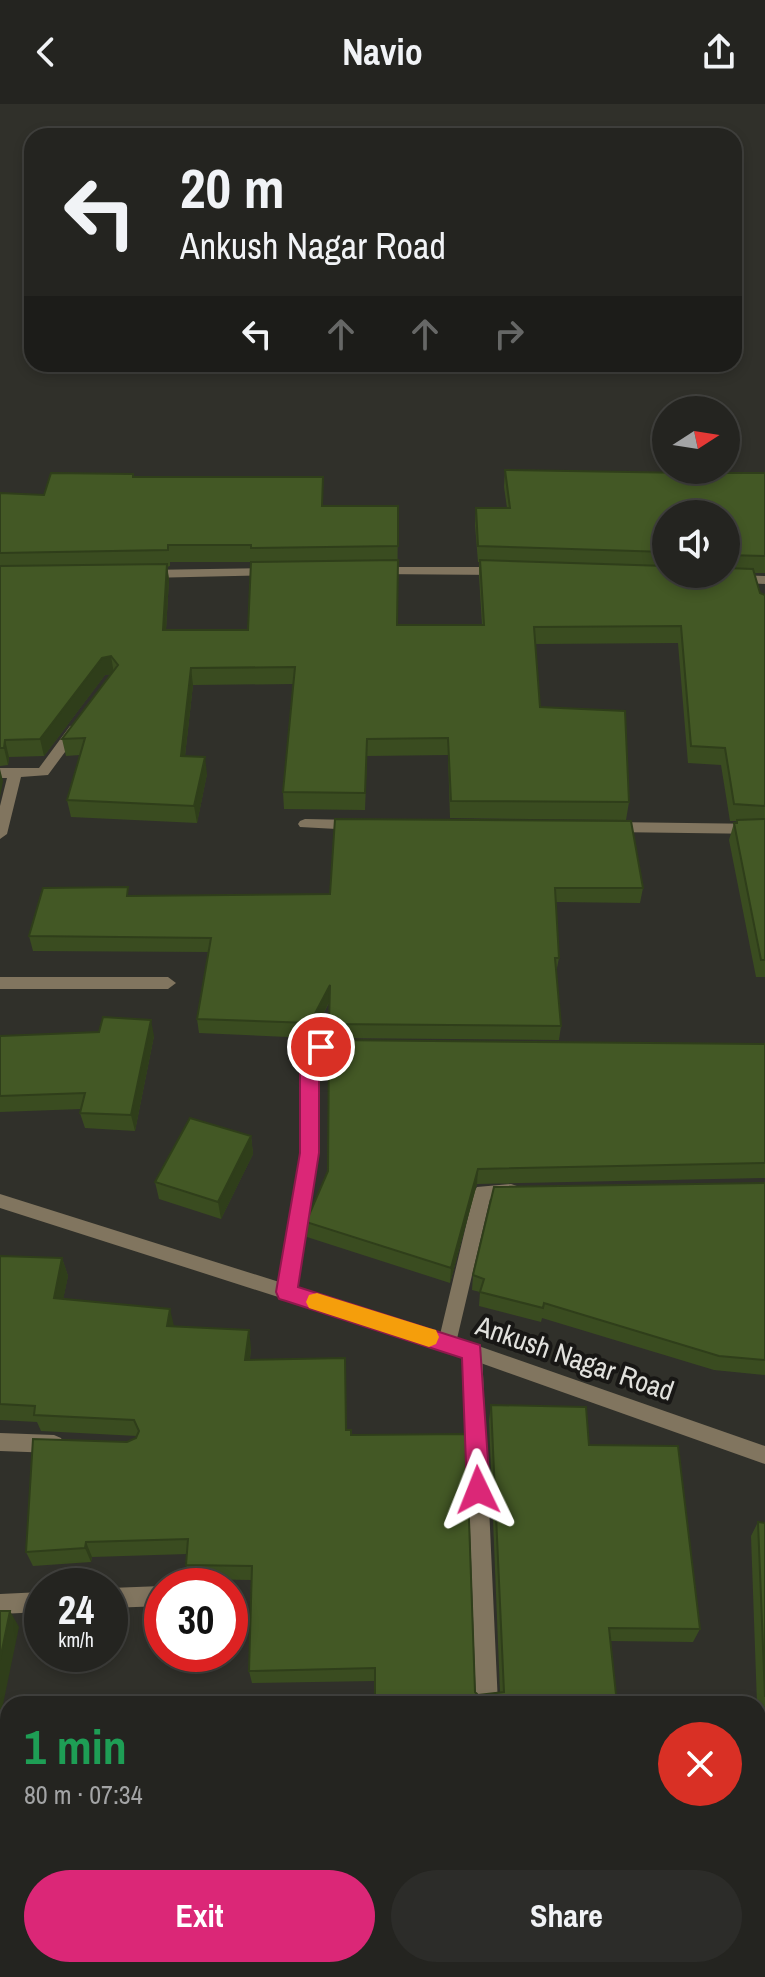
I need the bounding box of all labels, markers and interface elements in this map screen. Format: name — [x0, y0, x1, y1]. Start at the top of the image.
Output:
text: Navio — [342, 28, 423, 76]
icon: back — [24, 30, 68, 74]
icon: share — [697, 30, 741, 74]
text: 20 m — [180, 150, 285, 225]
icon: left — [48, 160, 152, 264]
text: Ankush Nagar Road — [180, 222, 446, 270]
icon: left — [235, 312, 279, 356]
icon: ahead — [319, 312, 363, 356]
icon: ahead — [403, 312, 447, 356]
icon: right — [487, 312, 531, 356]
north arrow — [652, 396, 740, 484]
map controls — [652, 396, 740, 588]
button: sound — [652, 500, 740, 588]
pin — [287, 1013, 355, 1081]
icon: arrive — [299, 1025, 343, 1069]
street label: Ankush Nagar Road — [470, 1306, 679, 1410]
position arrow — [436, 1448, 520, 1532]
speed limit sign: 30 — [144, 1568, 248, 1672]
text: 24 — [58, 1583, 94, 1636]
text: km/h — [58, 1626, 94, 1653]
text: 1 min — [24, 1714, 127, 1779]
button: close — [658, 1722, 742, 1806]
text: 80 m · 07:34 — [24, 1777, 143, 1812]
button: Exit — [24, 1870, 375, 1962]
button: Share — [391, 1870, 742, 1962]

